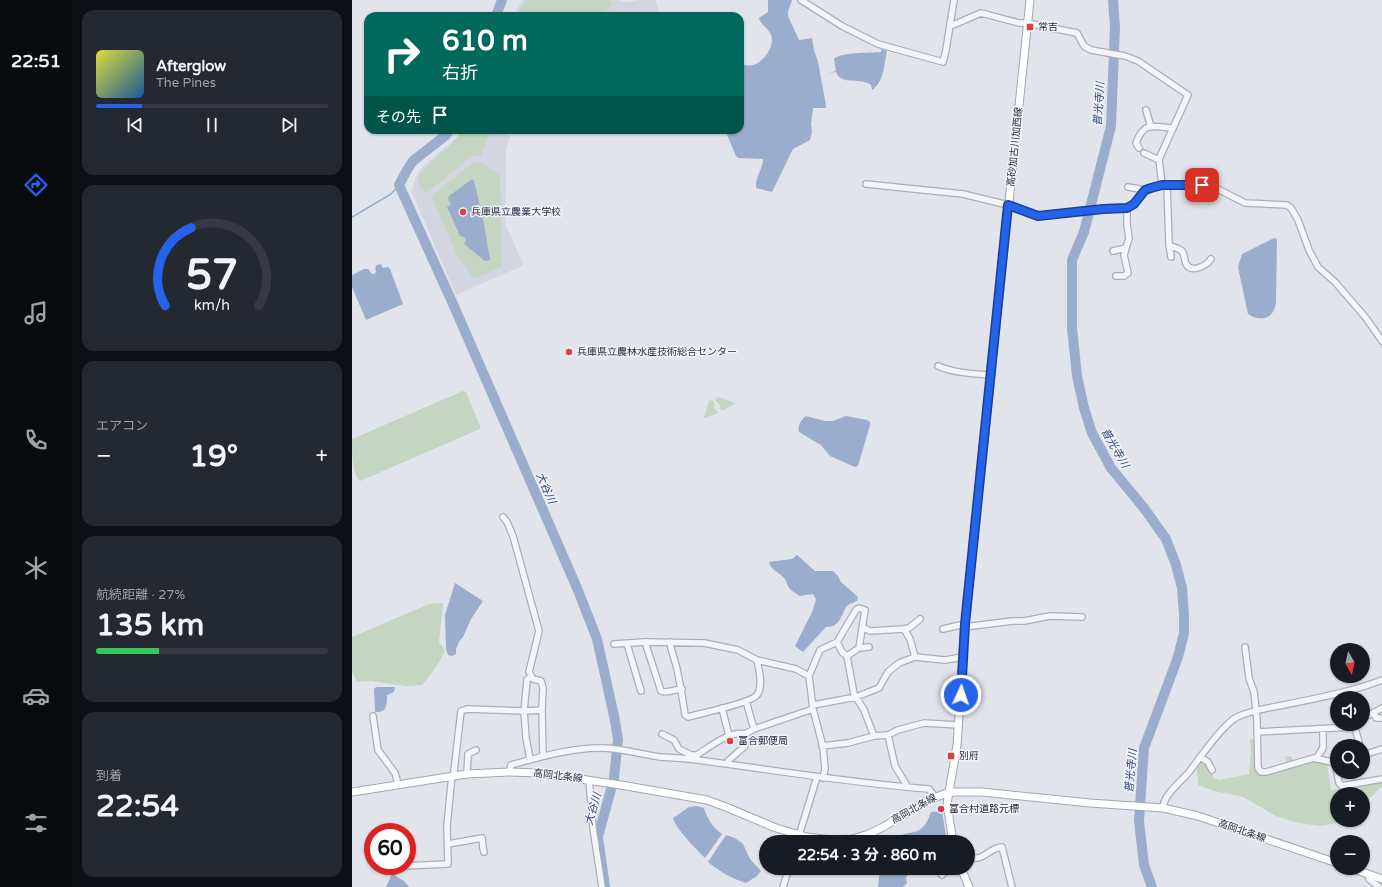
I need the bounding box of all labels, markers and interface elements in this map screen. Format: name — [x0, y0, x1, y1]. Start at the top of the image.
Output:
place label: 常吉 — [1038, 21, 1058, 33]
marker: 常吉 — [1025, 22, 1035, 32]
text: 610 m — [442, 24, 528, 58]
icon: right — [376, 28, 428, 80]
text: 22:51 — [11, 50, 61, 72]
text: Afterglow — [156, 57, 226, 75]
text: 右折 — [442, 62, 478, 84]
text: The Pines — [156, 75, 216, 91]
water label: 普光寺川 — [1091, 81, 1107, 126]
icon: arrive — [429, 104, 451, 126]
street label: 高砂加古川加西線 — [1005, 107, 1025, 187]
text: その先 — [376, 108, 421, 126]
icon: previous — [124, 114, 146, 136]
icon: pause — [201, 114, 223, 136]
icon: next — [278, 114, 300, 136]
pin — [1185, 168, 1219, 202]
icon: directions — [22, 171, 50, 199]
icon: arrive — [1191, 174, 1213, 196]
place label: 兵庫県立農業大学校 — [471, 206, 561, 218]
marker: 兵庫県立農業大学校 — [458, 207, 468, 217]
text: 57 — [186, 251, 238, 301]
text: km/h — [194, 297, 230, 314]
icon: music — [22, 299, 50, 327]
place label: 兵庫県立農林水産技術総合センター — [577, 346, 737, 358]
marker: 兵庫県立農林水産技術総合センター — [564, 347, 574, 357]
text: エアコン — [96, 418, 148, 434]
icon: phone — [22, 426, 50, 454]
water label: 普光寺川 — [1098, 426, 1132, 471]
text: 19° — [189, 438, 238, 475]
text: − — [96, 443, 112, 469]
text: + — [316, 443, 328, 469]
water label: 大谷川 — [533, 470, 559, 507]
icon: climate — [22, 554, 50, 582]
text: 航続距離 · 27% — [96, 587, 185, 603]
text: 135 km — [96, 607, 204, 644]
north arrow — [1330, 643, 1370, 683]
map controls — [1330, 643, 1370, 875]
position arrow — [940, 674, 982, 716]
icon: car — [22, 682, 50, 710]
button: sound — [1330, 691, 1370, 731]
place label: 富合郵便局 — [738, 735, 788, 747]
marker: 富合郵便局 — [725, 736, 735, 746]
button: search — [1330, 739, 1370, 779]
water label: 普光寺川 — [1123, 748, 1139, 793]
place label: 別府 — [959, 750, 979, 762]
marker: 別府 — [946, 751, 956, 761]
street label: 高岡北条線 — [532, 767, 584, 785]
text: 到着 — [96, 768, 122, 784]
button: + — [1330, 787, 1370, 827]
text: 22:54 — [96, 788, 179, 825]
water label: 大谷川 — [582, 790, 604, 827]
street label: 高岡北条線 — [889, 792, 939, 826]
place label: 富合村道路元標 — [949, 803, 1019, 815]
marker: 富合村道路元標 — [936, 804, 946, 814]
icon: filters — [22, 809, 50, 837]
street label: 高岡北条線 — [1216, 817, 1268, 845]
speed limit sign: 60 — [364, 823, 416, 875]
button: − — [1330, 835, 1370, 875]
text: 22:54 · 3 分 · 860 m — [797, 846, 937, 864]

